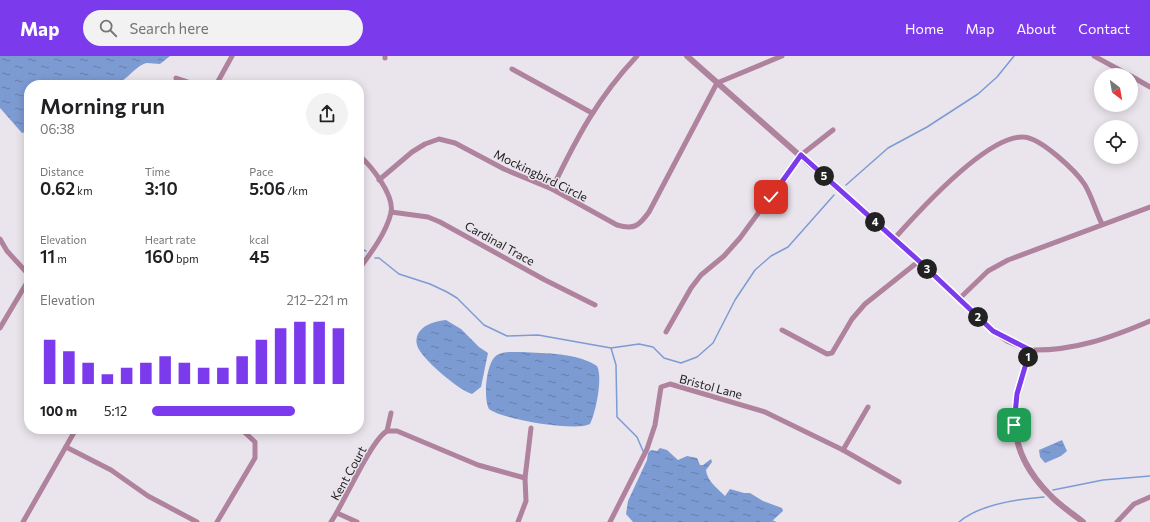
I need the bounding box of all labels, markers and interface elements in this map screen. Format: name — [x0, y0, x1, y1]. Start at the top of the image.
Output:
search box — [83, 10, 363, 46]
text: Map — [20, 17, 59, 40]
icon: search — [97, 17, 119, 39]
text: Search here — [129, 19, 209, 37]
text: Home — [905, 20, 944, 37]
text: Map — [966, 20, 994, 37]
text: About — [1016, 20, 1056, 37]
text: Contact — [1078, 20, 1130, 37]
north arrow — [1094, 68, 1138, 112]
map controls — [1094, 68, 1138, 164]
text: Morning run — [40, 92, 165, 119]
button: share — [306, 93, 348, 135]
button: locate — [1094, 120, 1138, 164]
text: 06:38 — [40, 121, 75, 137]
street label: Mockingbird Circle — [492, 146, 590, 204]
text: Distance — [40, 165, 84, 178]
text: Time — [145, 165, 170, 178]
text: Pace — [249, 165, 273, 178]
pin: 5 — [814, 166, 834, 186]
text: 5 — [821, 169, 827, 182]
text: 0.62 — [40, 178, 75, 199]
text: 3:10 — [145, 178, 178, 199]
text: 5:06 — [249, 178, 285, 199]
pin — [754, 180, 788, 214]
text: km — [75, 184, 93, 197]
text: /km — [285, 184, 308, 197]
icon: check — [760, 186, 782, 208]
pin: 4 — [865, 212, 885, 232]
text: 4 — [872, 215, 878, 228]
street label: Cardinal Trace — [463, 218, 537, 268]
text: Elevation — [40, 233, 86, 246]
text: Heart rate — [145, 233, 196, 246]
text: kcal — [249, 233, 269, 246]
text: 11 — [40, 246, 55, 267]
text: 160 — [145, 246, 174, 267]
text: 45 — [249, 246, 270, 267]
text: m — [55, 252, 67, 265]
text: bpm — [174, 252, 199, 265]
pin: 3 — [917, 259, 937, 279]
text: 3 — [924, 262, 930, 275]
text: Elevation — [40, 292, 95, 308]
text: 212–221 m — [287, 292, 348, 308]
pin: 2 — [968, 307, 988, 327]
text: 2 — [975, 310, 981, 323]
pin: 1 — [1018, 347, 1038, 367]
text: 1 — [1026, 350, 1030, 363]
street label: Bristol Lane — [678, 371, 744, 401]
text: 100 m — [40, 403, 77, 419]
text: 5:12 — [104, 403, 127, 419]
pin — [997, 408, 1031, 442]
icon: arrive — [1003, 414, 1025, 436]
street label: Kent Court — [327, 443, 369, 503]

